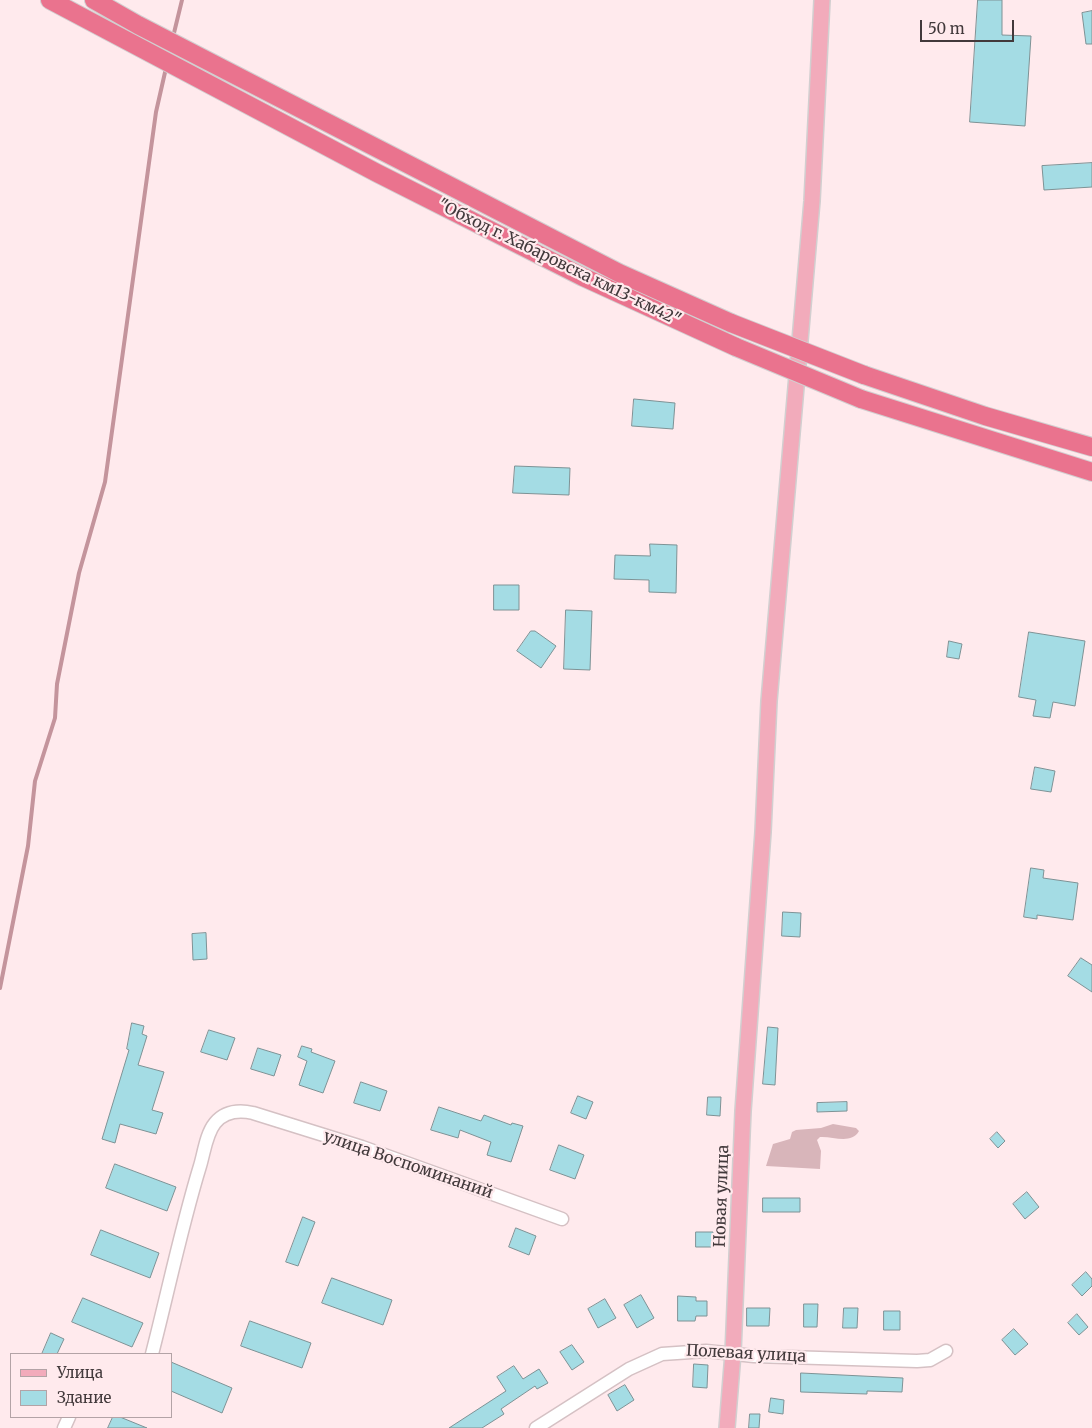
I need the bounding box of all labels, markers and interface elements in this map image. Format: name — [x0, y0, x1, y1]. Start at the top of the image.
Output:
scale bar — [922, 10, 1016, 42]
text: 50 m — [928, 19, 965, 38]
street label: "Обход г. Хабаровска км13-км42" — [435, 196, 683, 330]
street label: улица Воспоминаний — [321, 1127, 495, 1203]
street label: Новая улица — [711, 1144, 733, 1248]
street label: Полевая улица — [685, 1341, 807, 1367]
legend — [10, 1353, 172, 1418]
text: Улица — [57, 1363, 103, 1382]
text: Здание — [57, 1388, 111, 1407]

